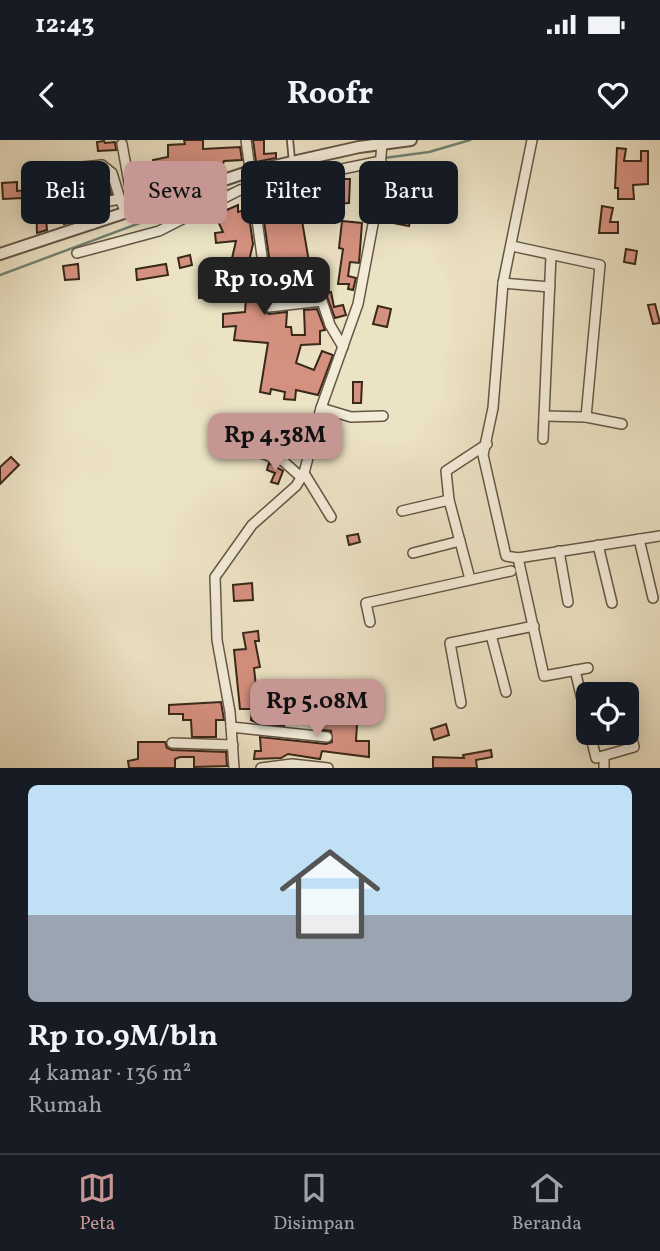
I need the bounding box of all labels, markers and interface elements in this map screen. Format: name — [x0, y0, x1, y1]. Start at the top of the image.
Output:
text: 12:43 — [35, 7, 94, 43]
text: Roofr — [287, 73, 373, 117]
icon: back — [28, 76, 66, 114]
icon: heart — [594, 76, 632, 114]
chip: Beli — [21, 161, 110, 224]
chip: Sewa — [124, 161, 227, 224]
chip: Filter — [241, 161, 345, 224]
chip: Baru — [359, 161, 458, 224]
pin: Rp 10.9M — [192, 258, 336, 317]
text: Rp 10.9M — [214, 264, 314, 296]
pin: Rp 4.38M — [203, 414, 347, 473]
text: Rp 4.38M — [224, 420, 326, 452]
pin: Rp 5.08M — [245, 680, 389, 739]
map controls — [576, 682, 639, 745]
button: locate — [576, 682, 639, 745]
text: Rp 5.08M — [266, 686, 368, 718]
icon: home — [267, 831, 393, 957]
text: Rp 10.9M/bln — [28, 1016, 218, 1058]
text: 4 kamar · 136 m² — [28, 1058, 191, 1090]
text: Rumah — [28, 1090, 102, 1122]
tab: Peta — [78, 1169, 116, 1237]
tab: Disimpan — [273, 1169, 355, 1237]
tab: Beranda — [512, 1169, 582, 1237]

